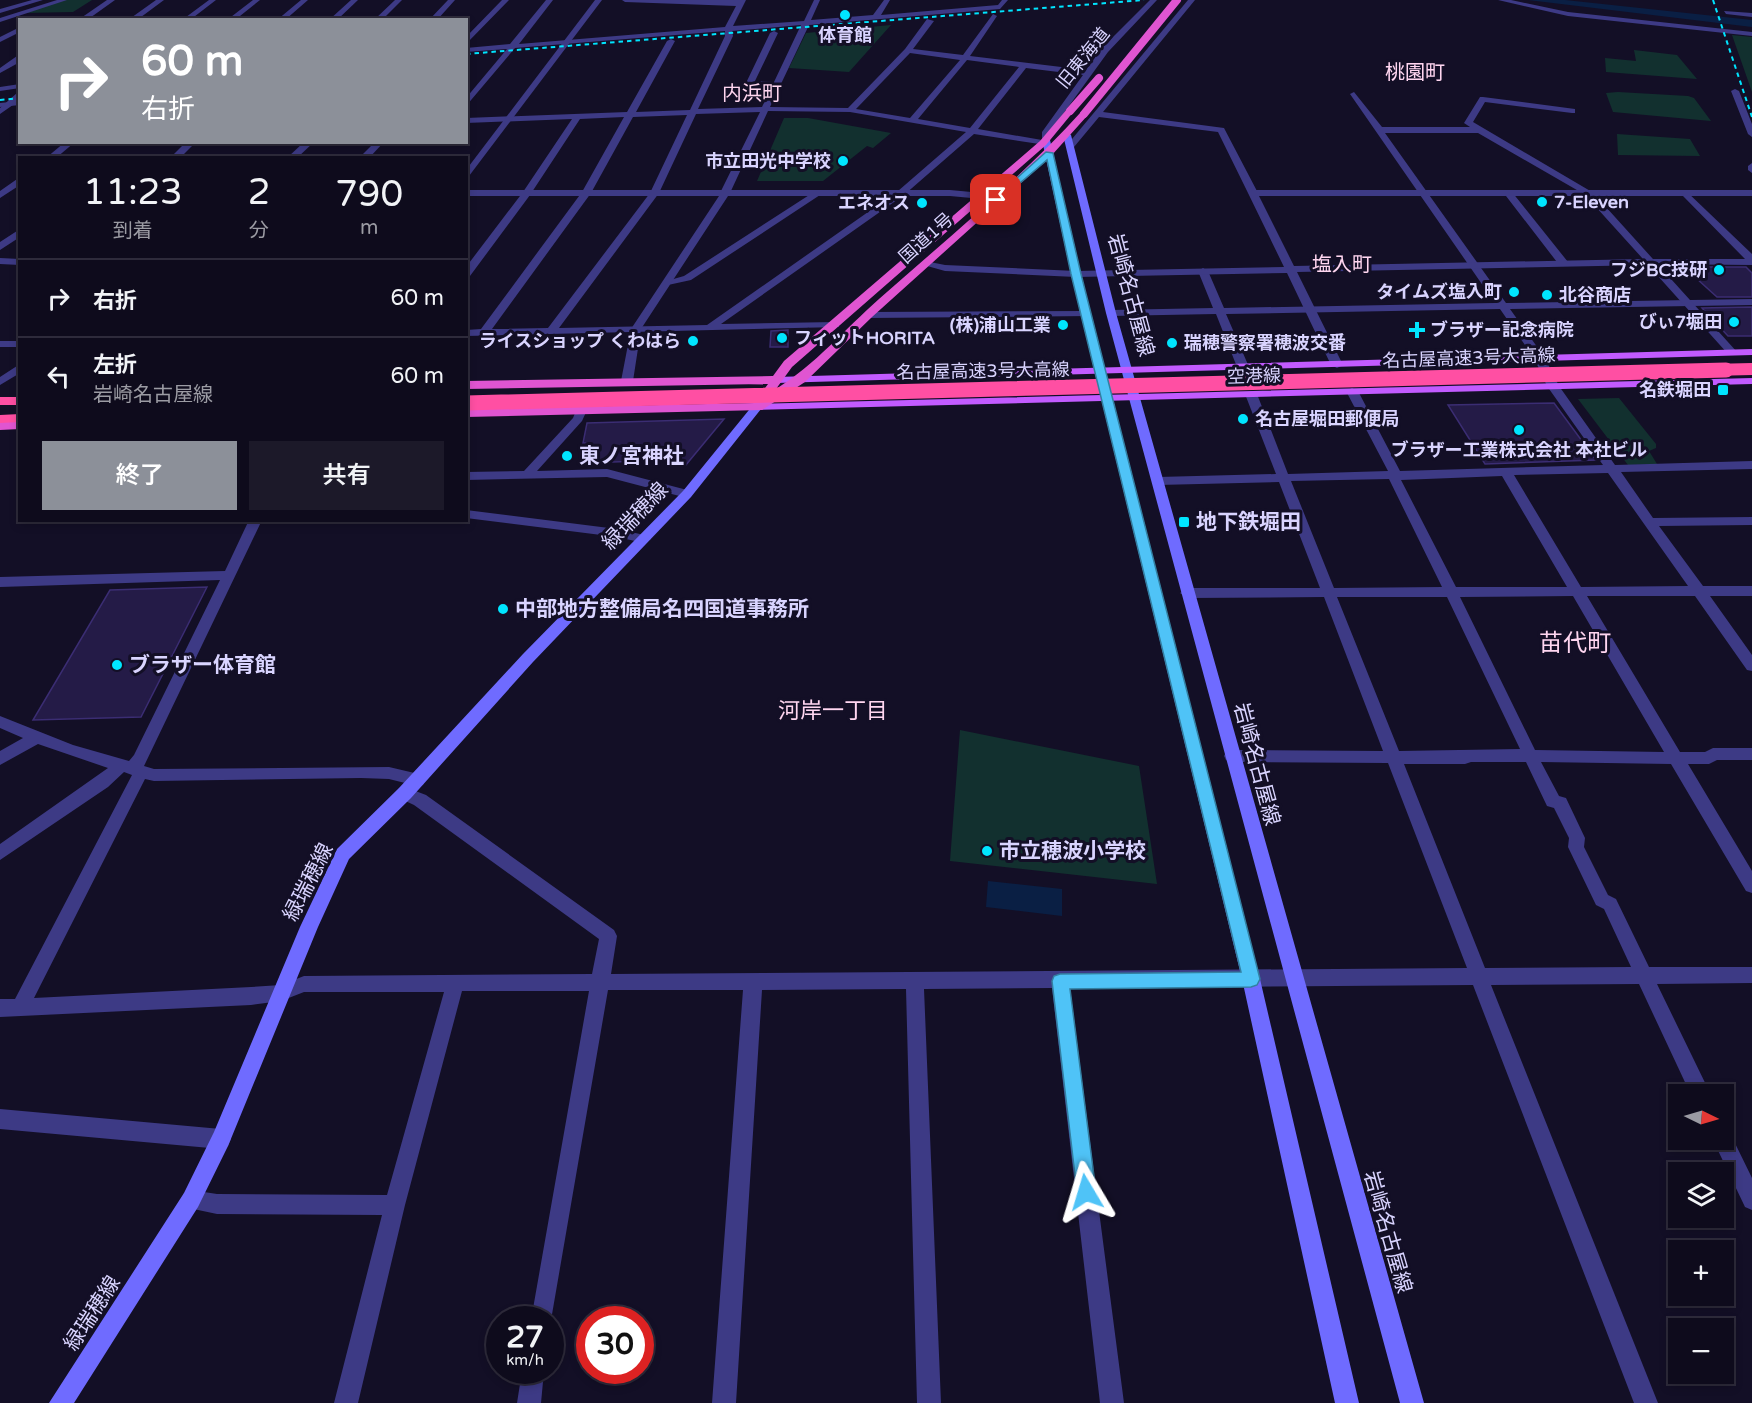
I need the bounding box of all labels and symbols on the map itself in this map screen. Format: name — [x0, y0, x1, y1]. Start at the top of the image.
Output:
marker: 体育館 — [838, 8, 852, 22]
street label: 旧東海道 — [1052, 23, 1114, 93]
place label: 体育館 — [818, 24, 872, 46]
district label: 桃園町 — [1385, 61, 1445, 85]
district label: 内浜町 — [722, 82, 782, 106]
place label: 市立田光中学校 — [705, 150, 831, 172]
marker: 市立田光中学校 — [836, 154, 850, 168]
pin — [970, 174, 1021, 225]
place label: 7-Eleven — [1554, 191, 1629, 213]
place label: エネオス — [838, 192, 910, 214]
marker: 7-Eleven — [1535, 195, 1549, 209]
marker: エネオス — [915, 196, 929, 210]
street label: 国道1号 — [894, 208, 958, 268]
street label: 岩崎名古屋線 — [1102, 231, 1159, 359]
district label: 塩入町 — [1312, 253, 1372, 277]
place label: フジBC技研 — [1610, 259, 1707, 281]
marker: フジBC技研 — [1712, 263, 1726, 277]
place label: タイムズ塩入町 — [1376, 281, 1502, 303]
place label: 北谷商店 — [1559, 284, 1631, 306]
marker: タイムズ塩入町 — [1507, 285, 1521, 299]
marker: 北谷商店 — [1540, 288, 1554, 302]
place label: びぃ7堀田 — [1639, 311, 1722, 333]
place label: (株)浦山工業 — [950, 314, 1051, 336]
marker: びぃ7堀田 — [1727, 315, 1741, 329]
marker: (株)浦山工業 — [1056, 318, 1070, 332]
place label: ブラザー記念病院 — [1430, 319, 1574, 341]
marker: ブラザー記念病院 — [1408, 321, 1426, 339]
place label: フィットHORITA — [794, 327, 935, 349]
place label: ライスショップ くわはら — [479, 330, 681, 352]
marker: フィットHORITA — [775, 331, 789, 345]
place label: 瑞穂警察署穂波交番 — [1184, 332, 1346, 354]
marker: ライスショップ くわはら — [686, 334, 700, 348]
marker: 瑞穂警察署穂波交番 — [1165, 336, 1179, 350]
street label: 名古屋高速3号大高線 — [1382, 344, 1556, 372]
street label: 名古屋高速3号大高線 — [896, 358, 1070, 384]
street label: 空港線 — [1227, 364, 1281, 388]
place label: 名鉄堀田 — [1639, 379, 1711, 401]
marker: 名鉄堀田 — [1716, 383, 1730, 397]
place label: 名古屋堀田郵便局 — [1255, 408, 1399, 430]
marker: 名古屋堀田郵便局 — [1236, 412, 1250, 426]
marker: ブラザー工業株式会社 本社ビル — [1512, 423, 1526, 437]
place label: ブラザー工業株式会社 本社ビル — [1391, 439, 1647, 461]
place label: 東ノ宮神社 — [579, 444, 684, 469]
marker: 東ノ宮神社 — [560, 449, 574, 463]
street label: 緑瑞穂線 — [597, 477, 674, 555]
place label: 地下鉄堀田 — [1196, 510, 1301, 535]
marker: 地下鉄堀田 — [1177, 515, 1191, 529]
place label: 中部地方整備局名四国道事務所 — [515, 597, 809, 622]
marker: 中部地方整備局名四国道事務所 — [496, 602, 510, 616]
district label: 苗代町 — [1539, 629, 1611, 658]
place label: ブラザー体育館 — [129, 653, 276, 678]
marker: ブラザー体育館 — [110, 658, 124, 672]
district label: 河岸一丁目 — [778, 698, 888, 724]
street label: 岩崎名古屋線 — [1228, 700, 1285, 828]
street label: 緑瑞穂線 — [278, 839, 339, 925]
place label: 市立穂波小学校 — [999, 839, 1146, 864]
marker: 市立穂波小学校 — [980, 844, 994, 858]
north arrow — [1668, 1084, 1734, 1150]
position arrow — [1054, 1160, 1118, 1224]
street label: 岩崎名古屋線 — [1358, 1168, 1417, 1296]
street label: 緑瑞穂線 — [59, 1271, 126, 1355]
speed limit sign: 30 — [576, 1306, 654, 1384]

